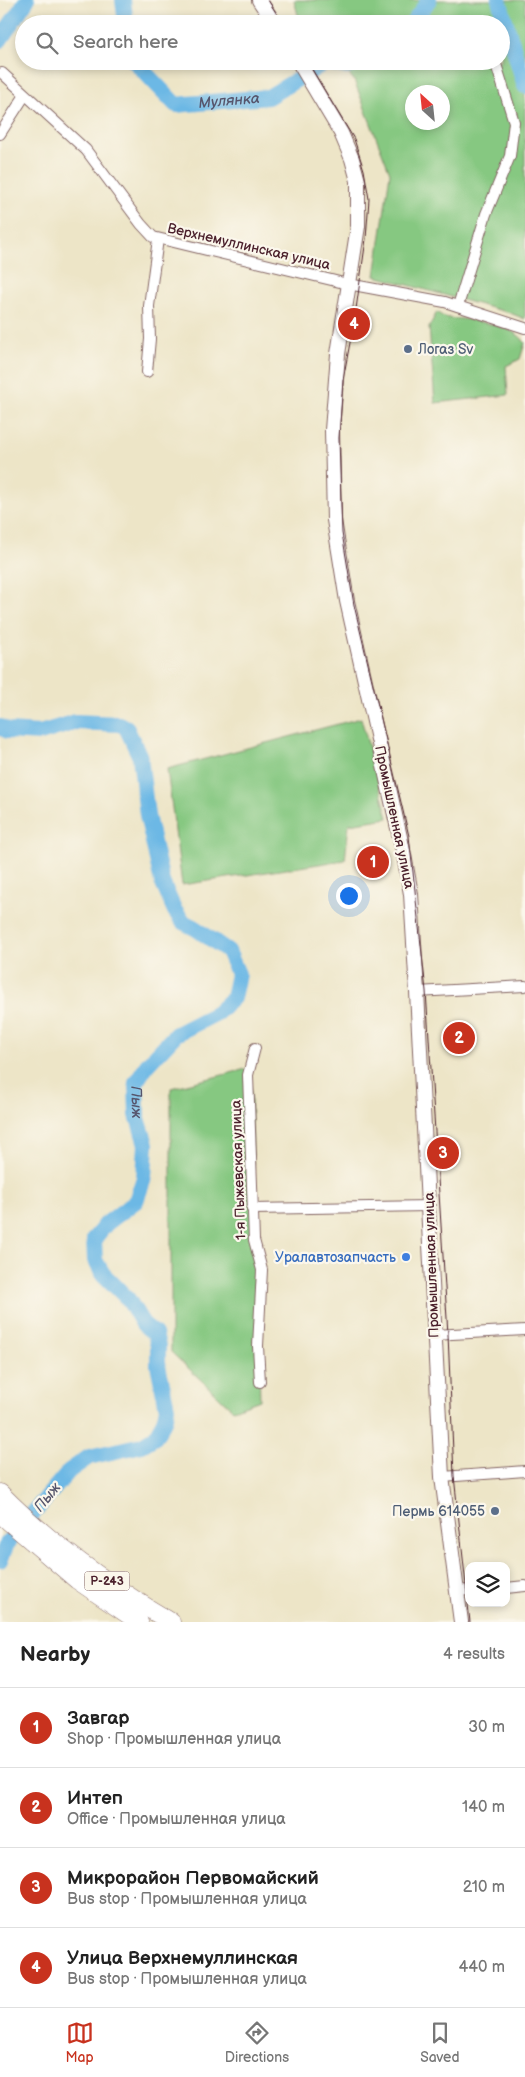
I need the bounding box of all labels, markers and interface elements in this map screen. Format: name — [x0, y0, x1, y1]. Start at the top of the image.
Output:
search box — [15, 15, 510, 70]
icon: search — [33, 29, 61, 57]
text: Search here — [73, 31, 178, 54]
north arrow — [405, 85, 450, 130]
water label: Мулянка — [197, 89, 261, 113]
street label: Верхнемуллинская улица — [166, 219, 333, 274]
pin: 4 — [338, 305, 370, 343]
place label: Логаз Sv — [417, 341, 474, 358]
marker: Логаз Sv — [402, 343, 414, 355]
street label: Промышленная улица — [371, 744, 418, 891]
pin: 1 — [357, 843, 389, 881]
your location — [336, 883, 362, 909]
pin: 2 — [443, 1019, 475, 1057]
water label: Пыж — [126, 1086, 146, 1119]
street label: 1-я Пыжевская улица — [228, 1099, 249, 1240]
pin: 3 — [427, 1134, 459, 1172]
street label: Промышленная улица — [420, 1191, 443, 1338]
place label: Уралавтозапчасть — [275, 1249, 396, 1266]
marker: Уралавтозапчасть — [400, 1251, 412, 1263]
water label: Пыж — [30, 1478, 65, 1516]
place label: Пермь 614055 — [392, 1503, 485, 1520]
marker: Пермь 614055 — [489, 1505, 501, 1517]
map controls — [465, 1562, 510, 1607]
button: layers — [465, 1562, 510, 1607]
road number: Р-243 — [84, 1572, 130, 1590]
text: Nearby — [20, 1642, 90, 1667]
text: 4 results — [443, 1645, 505, 1664]
text: Завгар — [67, 1707, 130, 1730]
text: 1 — [33, 1718, 39, 1737]
text: 30 m — [468, 1718, 505, 1737]
text: Shop · Промышленная улица — [67, 1730, 281, 1749]
text: Интеп — [67, 1787, 123, 1810]
text: 2 — [31, 1798, 41, 1817]
text: 140 m — [462, 1798, 505, 1817]
text: Office · Промышленная улица — [67, 1810, 286, 1829]
text: Микрорайон Первомайский — [67, 1867, 319, 1890]
text: 3 — [31, 1878, 41, 1897]
text: 210 m — [463, 1878, 505, 1897]
text: Bus stop · Промышленная улица — [67, 1890, 307, 1909]
text: Улица Верхнемуллинская — [67, 1947, 298, 1970]
text: 4 — [31, 1958, 41, 1977]
text: 440 m — [459, 1958, 505, 1977]
text: Bus stop · Промышленная улица — [67, 1970, 307, 1989]
tab: Map — [66, 2019, 94, 2066]
tab: Directions — [225, 2019, 289, 2066]
tab: Saved — [420, 2019, 459, 2066]

